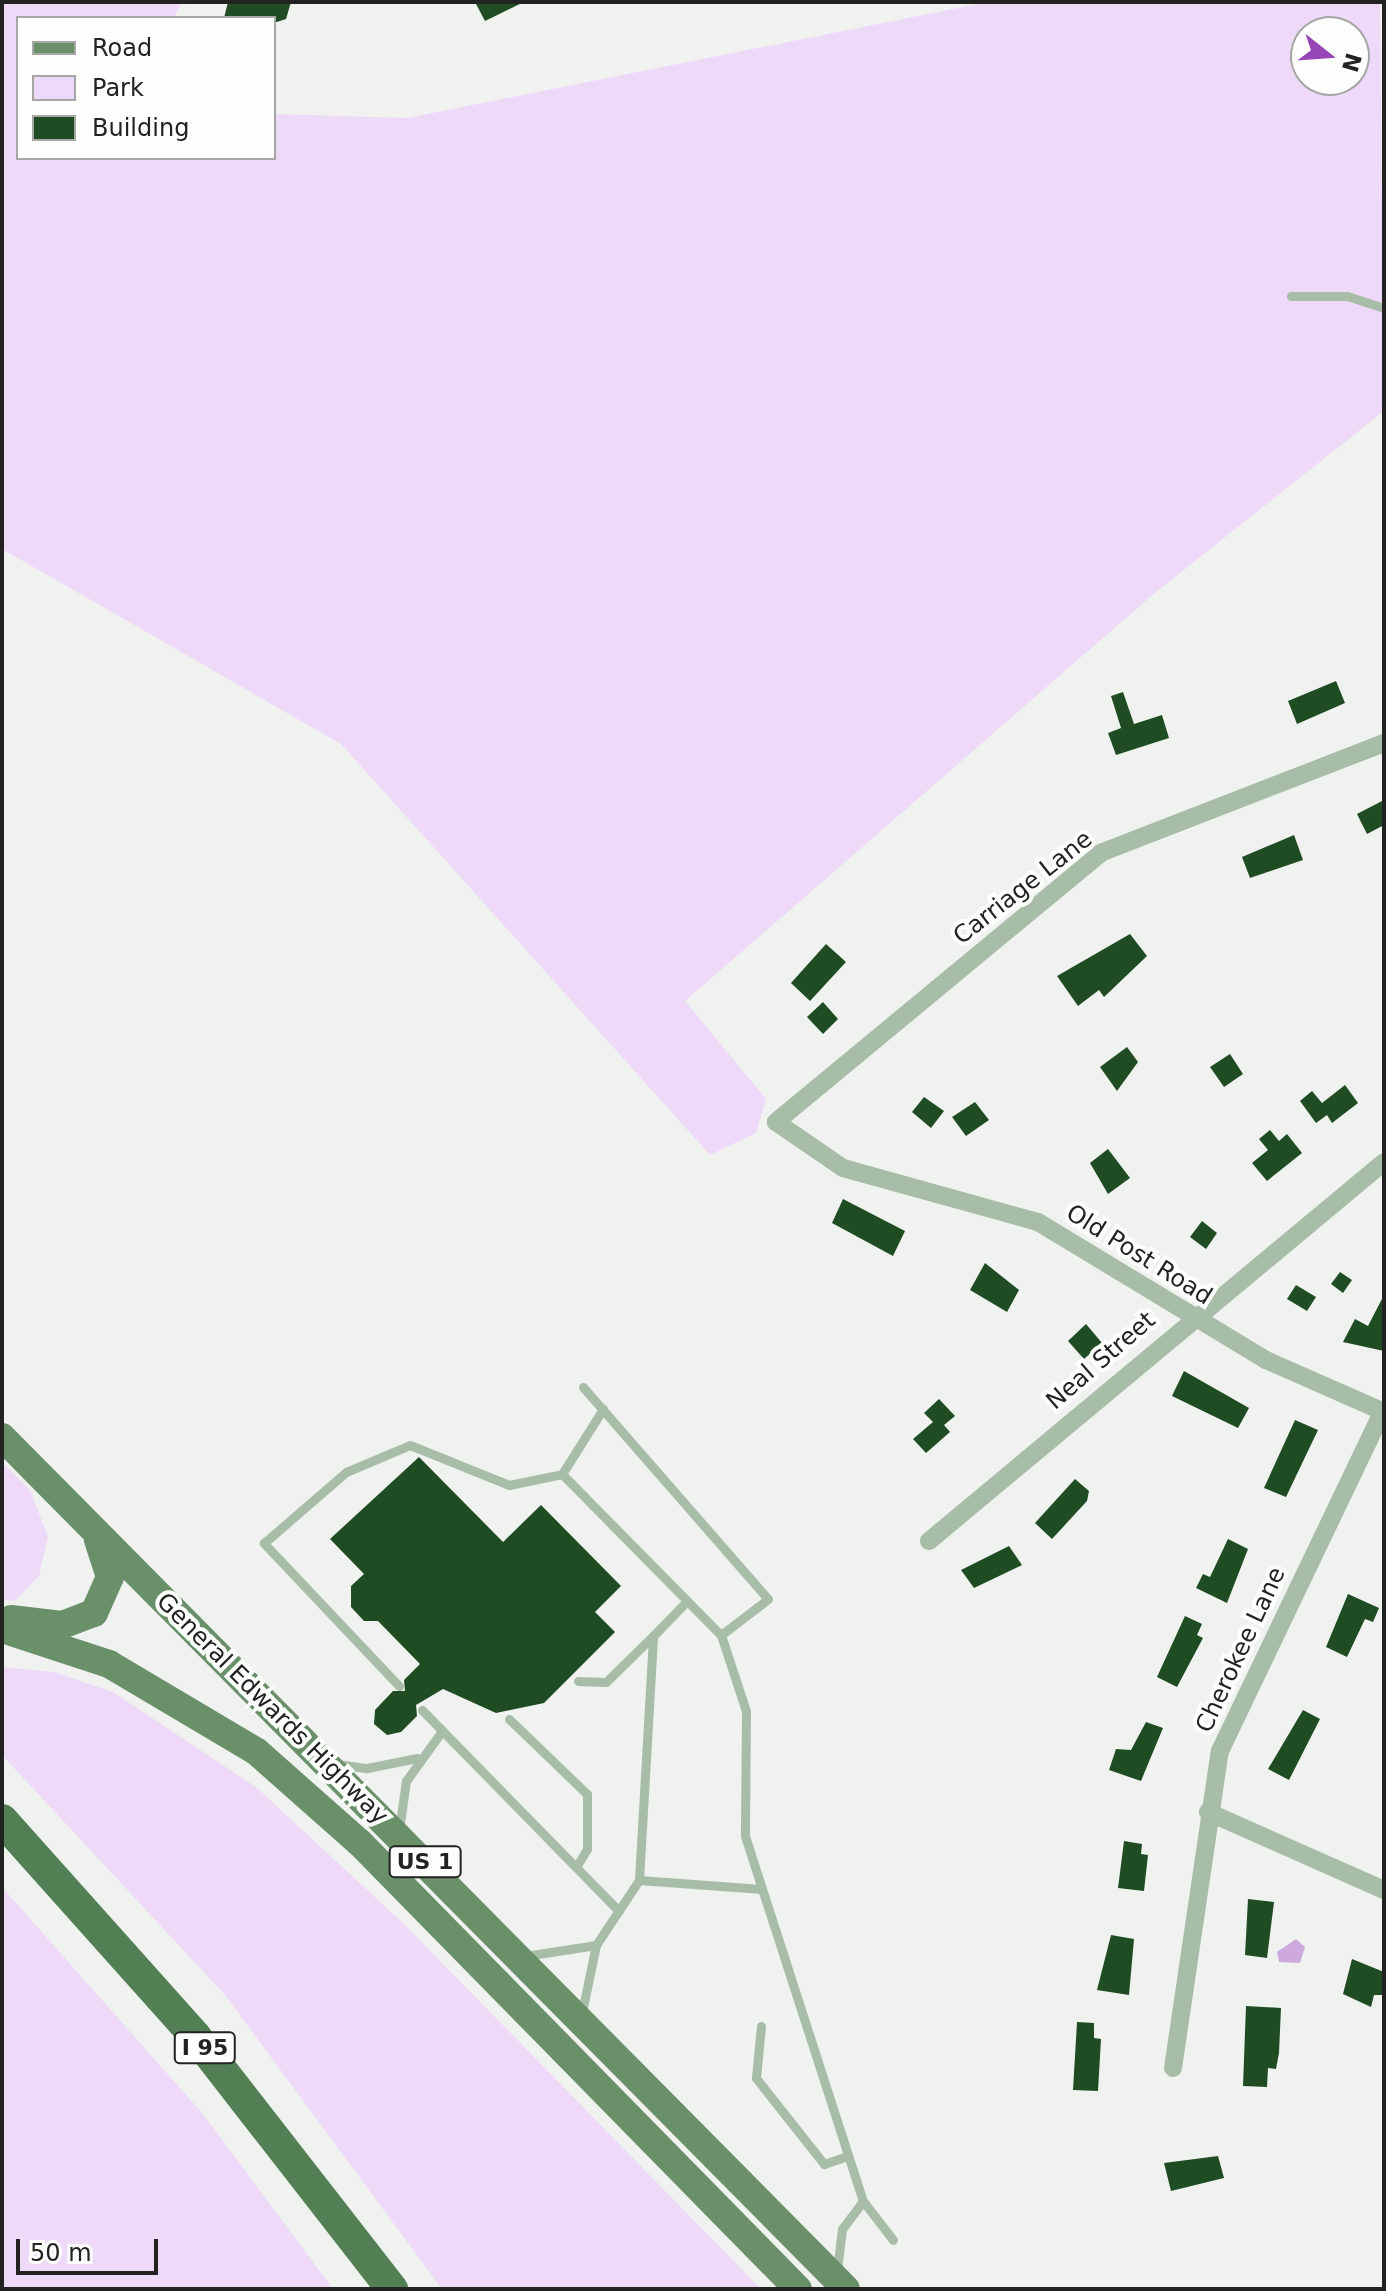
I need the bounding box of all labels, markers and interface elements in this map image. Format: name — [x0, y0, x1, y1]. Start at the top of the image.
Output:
legend — [16, 16, 276, 160]
north arrow — [1290, 16, 1370, 96]
text: Road — [92, 34, 152, 62]
text: N — [1337, 50, 1366, 75]
text: Park — [92, 74, 144, 102]
text: Building — [92, 114, 189, 142]
street label: Carriage Lane — [948, 825, 1098, 951]
street label: Old Post Road — [1061, 1199, 1217, 1311]
street label: Neal Street — [1041, 1306, 1161, 1416]
street label: Cherokee Lane — [1190, 1563, 1292, 1737]
street label: General Edwards Highway — [150, 1587, 394, 1831]
road number: US 1 — [387, 1844, 463, 1880]
road number: I 95 — [173, 2030, 237, 2066]
scale bar — [20, 2223, 162, 2273]
text: 50 m — [30, 2239, 92, 2267]

